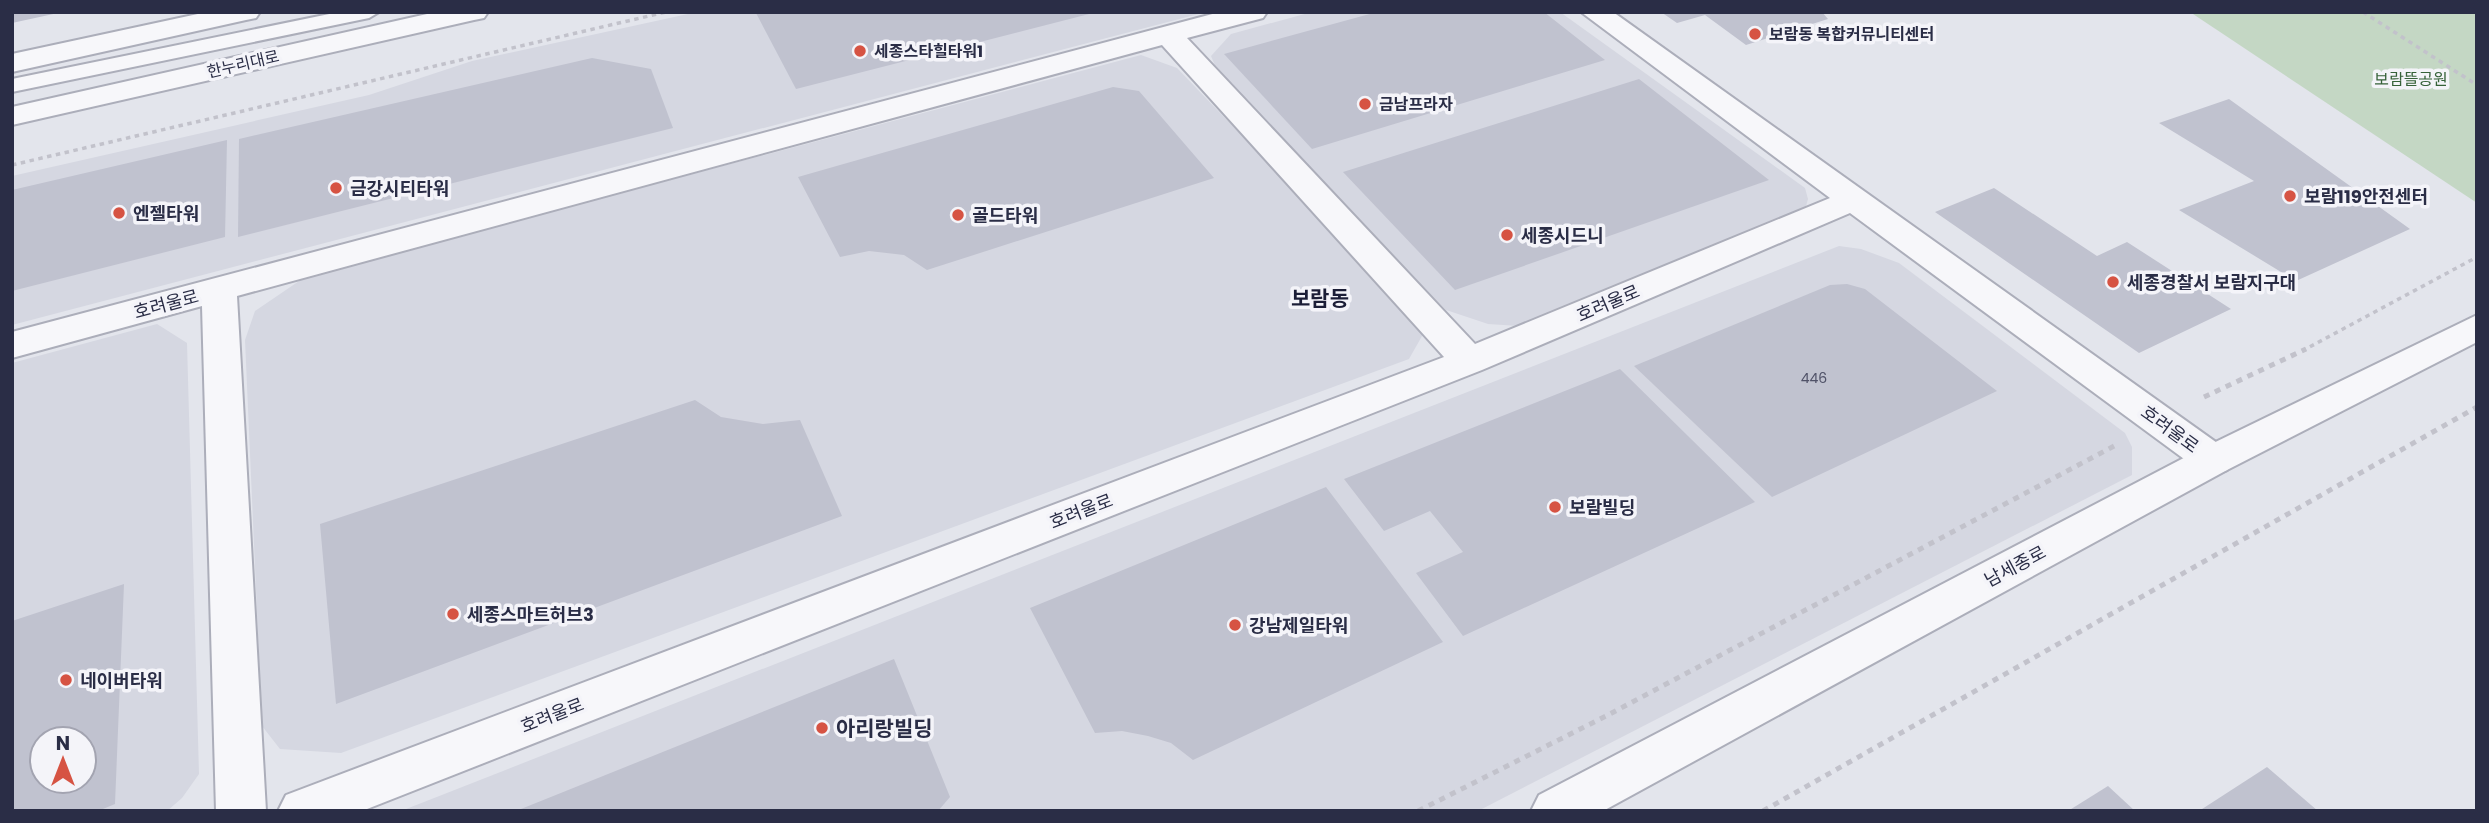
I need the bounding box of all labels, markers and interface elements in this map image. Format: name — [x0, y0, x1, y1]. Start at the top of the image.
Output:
place label: 보람동 복합커뮤니티센터 — [1769, 23, 1934, 46]
marker: 보람동 복합커뮤니티센터 — [1747, 26, 1763, 42]
place label: 세종스타힐타워1 — [874, 40, 983, 63]
marker: 세종스타힐타워1 — [852, 43, 868, 59]
street label: 한누리대로 — [205, 44, 282, 83]
park label: 보람뜰공원 — [2374, 68, 2448, 91]
place label: 금남프라자 — [1379, 93, 1453, 116]
marker: 금남프라자 — [1357, 96, 1373, 112]
place label: 금강시티타워 — [350, 176, 449, 201]
marker: 금강시티타워 — [328, 180, 344, 196]
place label: 보람119안전센터 — [2304, 184, 2428, 209]
marker: 보람119안전센터 — [2282, 188, 2298, 204]
place label: 엔젤타워 — [133, 201, 199, 226]
place label: 골드타워 — [972, 203, 1038, 228]
marker: 엔젤타워 — [111, 205, 127, 221]
marker: 골드타워 — [950, 207, 966, 223]
place label: 세종시드니 — [1521, 223, 1604, 248]
marker: 세종시드니 — [1499, 227, 1515, 243]
place label: 세종경찰서 보람지구대 — [2127, 270, 2296, 295]
marker: 세종경찰서 보람지구대 — [2105, 274, 2121, 290]
street label: 호려울로 — [1573, 279, 1643, 327]
street label: 호려울로 — [131, 283, 201, 325]
district label: 보람동 — [1291, 284, 1349, 313]
house number: 446 — [1801, 368, 1827, 388]
street label: 호려울로 — [2136, 399, 2204, 459]
street label: 호려울로 — [1046, 487, 1116, 535]
place label: 보람빌딩 — [1569, 495, 1635, 520]
marker: 보람빌딩 — [1547, 499, 1563, 515]
street label: 남세종로 — [1980, 539, 2050, 593]
place label: 세종스마트허브3 — [467, 602, 594, 627]
marker: 세종스마트허브3 — [445, 606, 461, 622]
place label: 강남제일타워 — [1249, 613, 1348, 638]
marker: 강남제일타워 — [1227, 617, 1243, 633]
place label: 네이버타워 — [80, 668, 163, 693]
marker: 네이버타워 — [58, 672, 74, 688]
street label: 호려울로 — [517, 691, 587, 739]
place label: 아리랑빌딩 — [836, 714, 933, 743]
marker: 아리랑빌딩 — [814, 720, 830, 736]
north arrow — [28, 725, 98, 795]
text: N — [56, 730, 70, 757]

